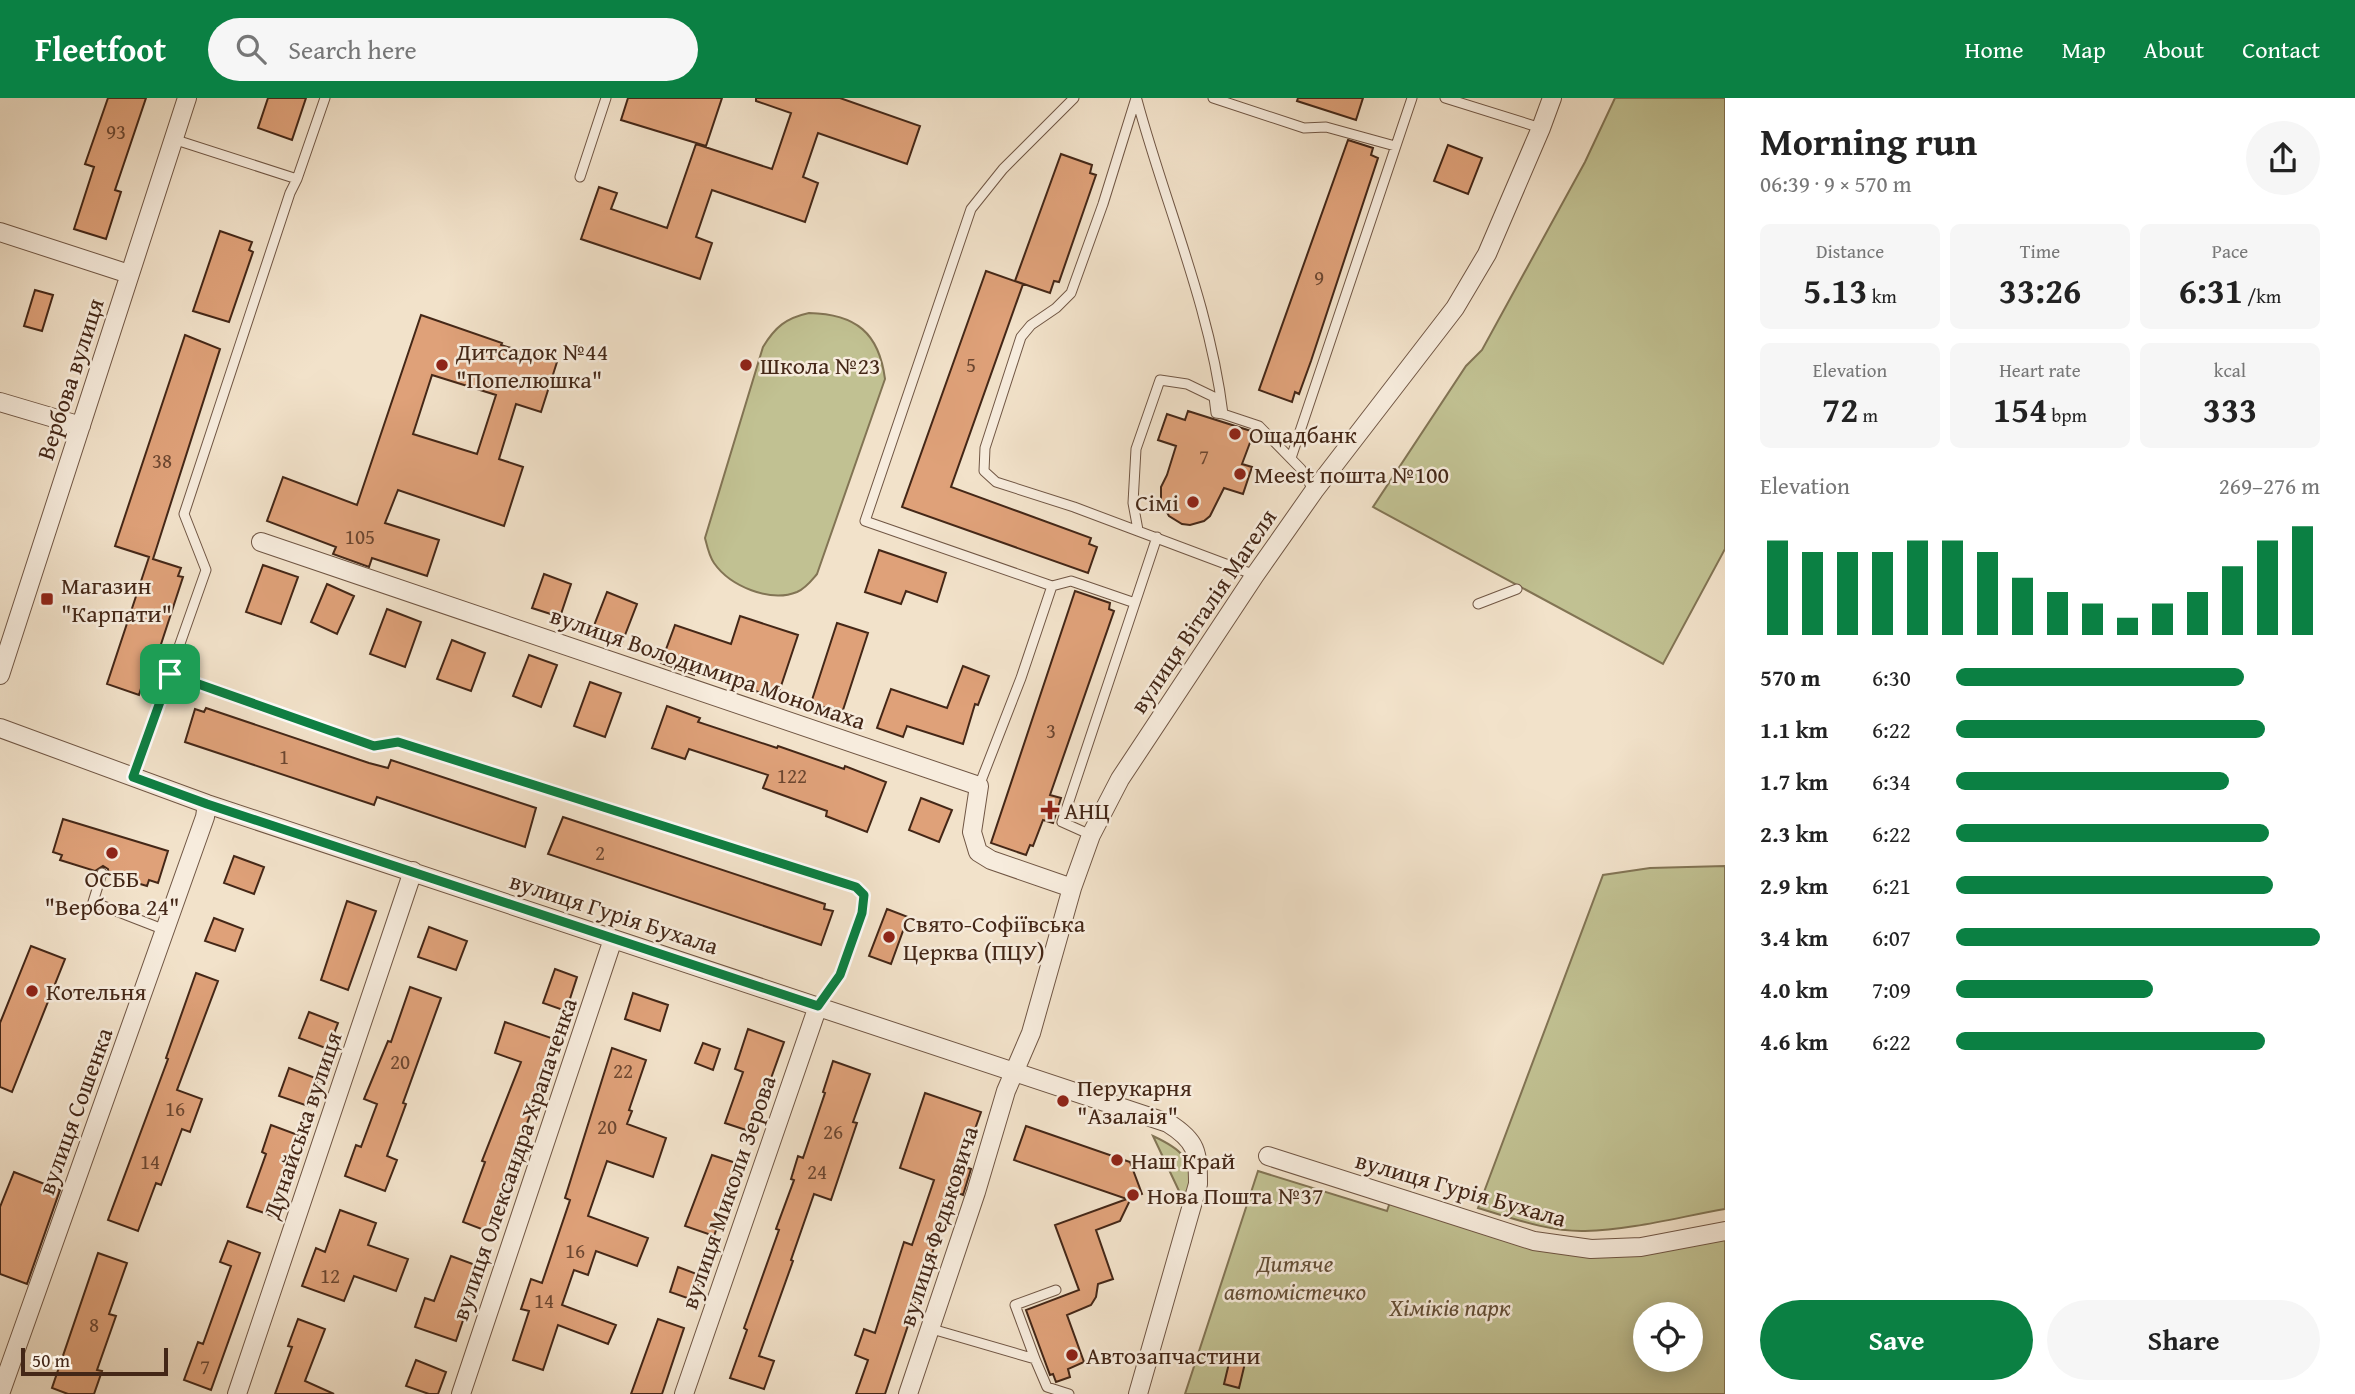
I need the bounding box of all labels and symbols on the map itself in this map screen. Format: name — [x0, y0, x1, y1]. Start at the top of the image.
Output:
house number: 93 — [106, 116, 126, 147]
house number: 9 — [1314, 262, 1324, 293]
street label: Вербова вулиця — [27, 294, 113, 464]
place label: Дитсадок №44 "Попелюшка" — [455, 334, 608, 397]
place label: Школа №23 — [760, 348, 881, 383]
house number: 5 — [966, 349, 976, 380]
marker: Дитсадок №44 "Попелюшка" — [434, 357, 450, 373]
marker: Школа №23 — [738, 357, 754, 373]
place label: Ощадбанк — [1249, 417, 1357, 452]
marker: Ощадбанк — [1227, 426, 1243, 442]
house number: 7 — [1199, 441, 1209, 472]
house number: 38 — [152, 445, 172, 476]
place label: Meest пошта №100 — [1254, 457, 1449, 492]
marker: Meest пошта №100 — [1232, 466, 1248, 482]
place label: Сімі — [1135, 485, 1179, 520]
marker: Сімі — [1185, 494, 1201, 510]
street label: вулиця Віталія Магеля — [1121, 502, 1285, 720]
house number: 105 — [345, 521, 375, 552]
place label: Магазин "Карпати" — [61, 568, 172, 631]
marker: Магазин "Карпати" — [39, 591, 55, 607]
street label: вулиця Володимира Мономаха — [545, 597, 871, 739]
pin — [140, 644, 200, 704]
house number: 3 — [1046, 715, 1056, 746]
house number: 1 — [279, 741, 289, 772]
house number: 122 — [777, 760, 807, 791]
place label: АНЦ — [1064, 793, 1110, 828]
marker: АНЦ — [1042, 802, 1058, 818]
house number: 2 — [595, 837, 605, 868]
marker: ОСББ "Вербова 24" — [104, 845, 120, 861]
place label: ОСББ "Вербова 24" — [45, 861, 179, 924]
street label: вулиця Гурія Бухала — [505, 863, 723, 963]
place label: Свято-Софіївська Церква (ПЦУ) — [903, 906, 1086, 969]
marker: Свято-Софіївська Церква (ПЦУ) — [881, 929, 897, 945]
place label: Котельня — [46, 974, 146, 1009]
marker: Котельня — [24, 983, 40, 999]
street label: вулиця Олександра Храпаченка — [442, 992, 586, 1325]
street label: вулиця Сошенка — [29, 1022, 122, 1199]
street label: Дунайська вулиця — [253, 1027, 350, 1224]
house number: 20 — [390, 1046, 410, 1077]
house number: 22 — [613, 1055, 633, 1086]
street label: вулиця Миколи Зерова — [672, 1070, 785, 1314]
place label: Перукарня "Азалаія" — [1077, 1070, 1192, 1133]
house number: 16 — [165, 1093, 185, 1124]
marker: Перукарня "Азалаія" — [1055, 1093, 1071, 1109]
house number: 20 — [597, 1111, 617, 1142]
house number: 26 — [823, 1116, 843, 1147]
street label: вулиця Федьковича — [889, 1121, 987, 1331]
street label: вулиця Гурія Бухала — [1352, 1142, 1571, 1236]
place label: Наш Край — [1131, 1143, 1235, 1178]
house number: 14 — [140, 1146, 160, 1177]
marker: Наш Край — [1109, 1152, 1125, 1168]
house number: 24 — [807, 1156, 827, 1187]
place label: Нова Пошта №37 — [1147, 1178, 1324, 1213]
marker: Нова Пошта №37 — [1125, 1187, 1141, 1203]
house number: 16 — [565, 1235, 585, 1266]
park label: Дитяче автомістечко — [1224, 1246, 1366, 1309]
house number: 12 — [320, 1260, 340, 1291]
house number: 14 — [534, 1285, 554, 1316]
park label: Хіміків парк — [1388, 1290, 1511, 1325]
house number: 8 — [89, 1309, 99, 1340]
place label: Автозапчастини — [1086, 1338, 1260, 1373]
scale bar — [21, 1345, 168, 1377]
marker: Автозапчастини — [1064, 1347, 1080, 1363]
house number: 7 — [200, 1351, 210, 1382]

